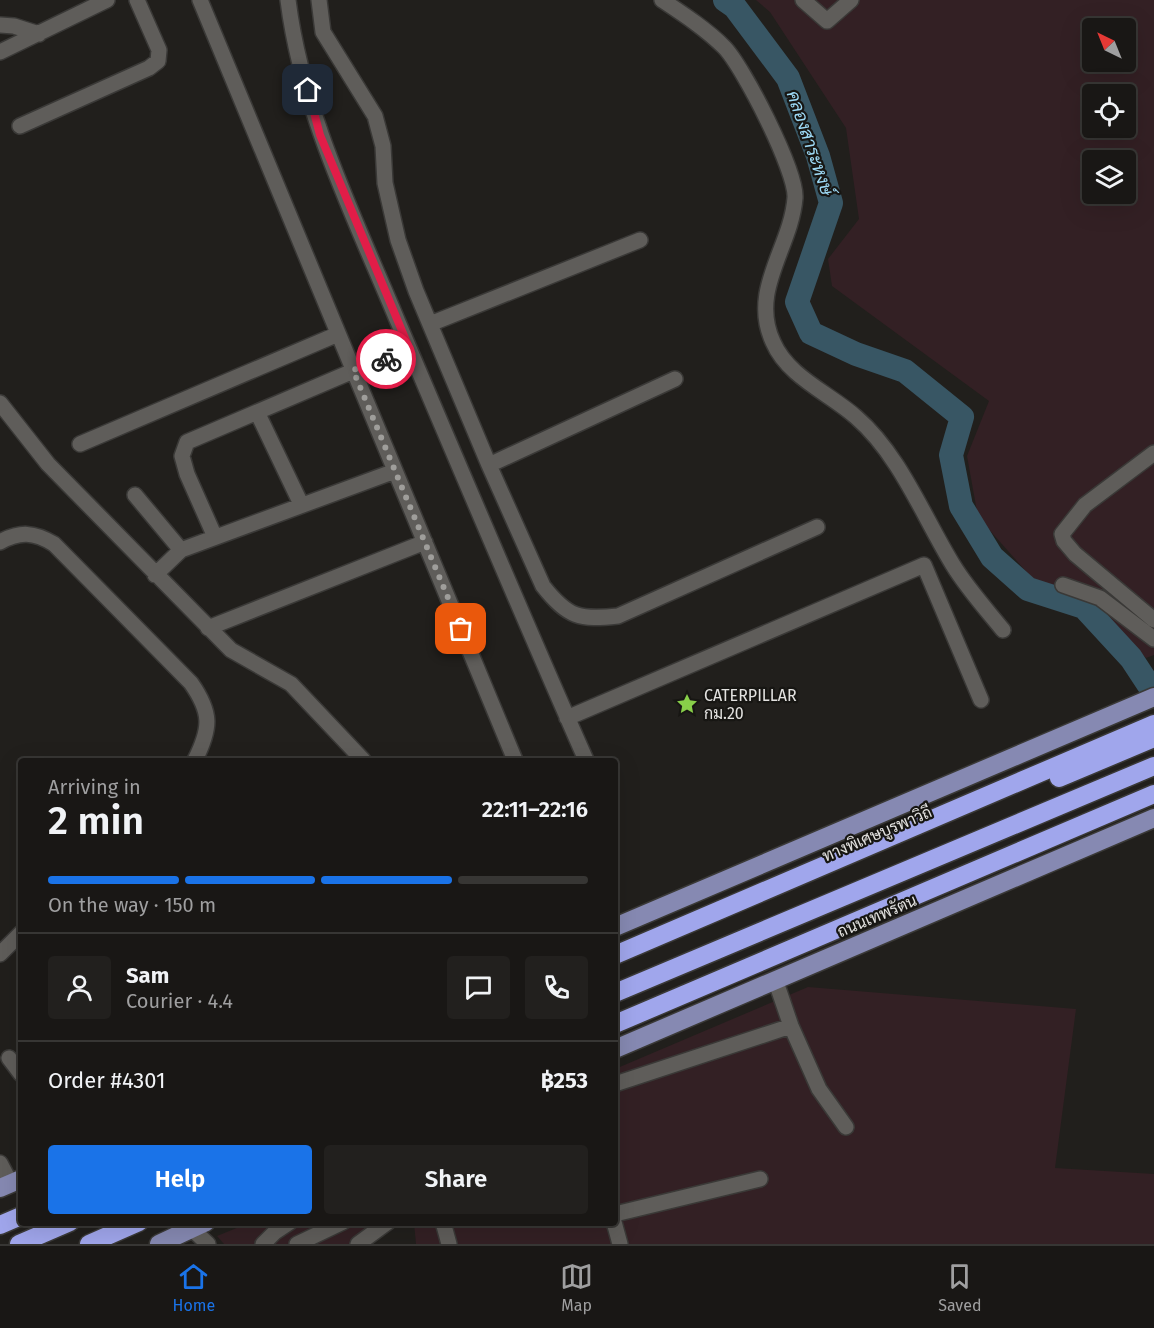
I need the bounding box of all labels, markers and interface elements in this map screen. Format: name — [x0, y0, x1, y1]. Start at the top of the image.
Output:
north arrow — [1082, 18, 1136, 72]
map controls — [1082, 18, 1136, 204]
pin — [282, 64, 333, 115]
icon: home — [291, 73, 324, 106]
button: locate — [1082, 84, 1136, 138]
water label: คลองสาระหงษ์ — [782, 87, 841, 201]
button: layers — [1082, 150, 1136, 204]
courier — [356, 329, 416, 389]
icon: bike — [370, 343, 403, 376]
pin — [435, 603, 486, 654]
icon: bag — [444, 612, 477, 645]
place label: CATERPILLAR กม.20 — [704, 686, 797, 723]
place icon: CATERPILLAR กม.20 — [675, 692, 699, 716]
text: Arriving in — [48, 775, 141, 799]
text: 22:11–22:16 — [482, 796, 588, 823]
text: 2 min — [48, 798, 144, 844]
street label: ทางพิเศษบูรพาวิถี — [819, 800, 935, 868]
street label: ถนนเทพรัตน — [834, 890, 920, 941]
text: On the way · 150 m — [48, 893, 216, 917]
button: person — [48, 956, 111, 1019]
button: chat — [447, 956, 510, 1019]
button: phone — [525, 956, 588, 1019]
text: Sam — [126, 962, 169, 989]
text: Courier · 4.4 — [126, 989, 233, 1013]
text: Order #4301 — [48, 1067, 165, 1094]
text: ฿253 — [541, 1067, 588, 1094]
button: Help — [48, 1145, 312, 1214]
button: Share — [324, 1145, 588, 1214]
tab: Home — [173, 1260, 215, 1315]
tab: Map — [560, 1260, 593, 1315]
tab: Saved — [938, 1260, 981, 1315]

